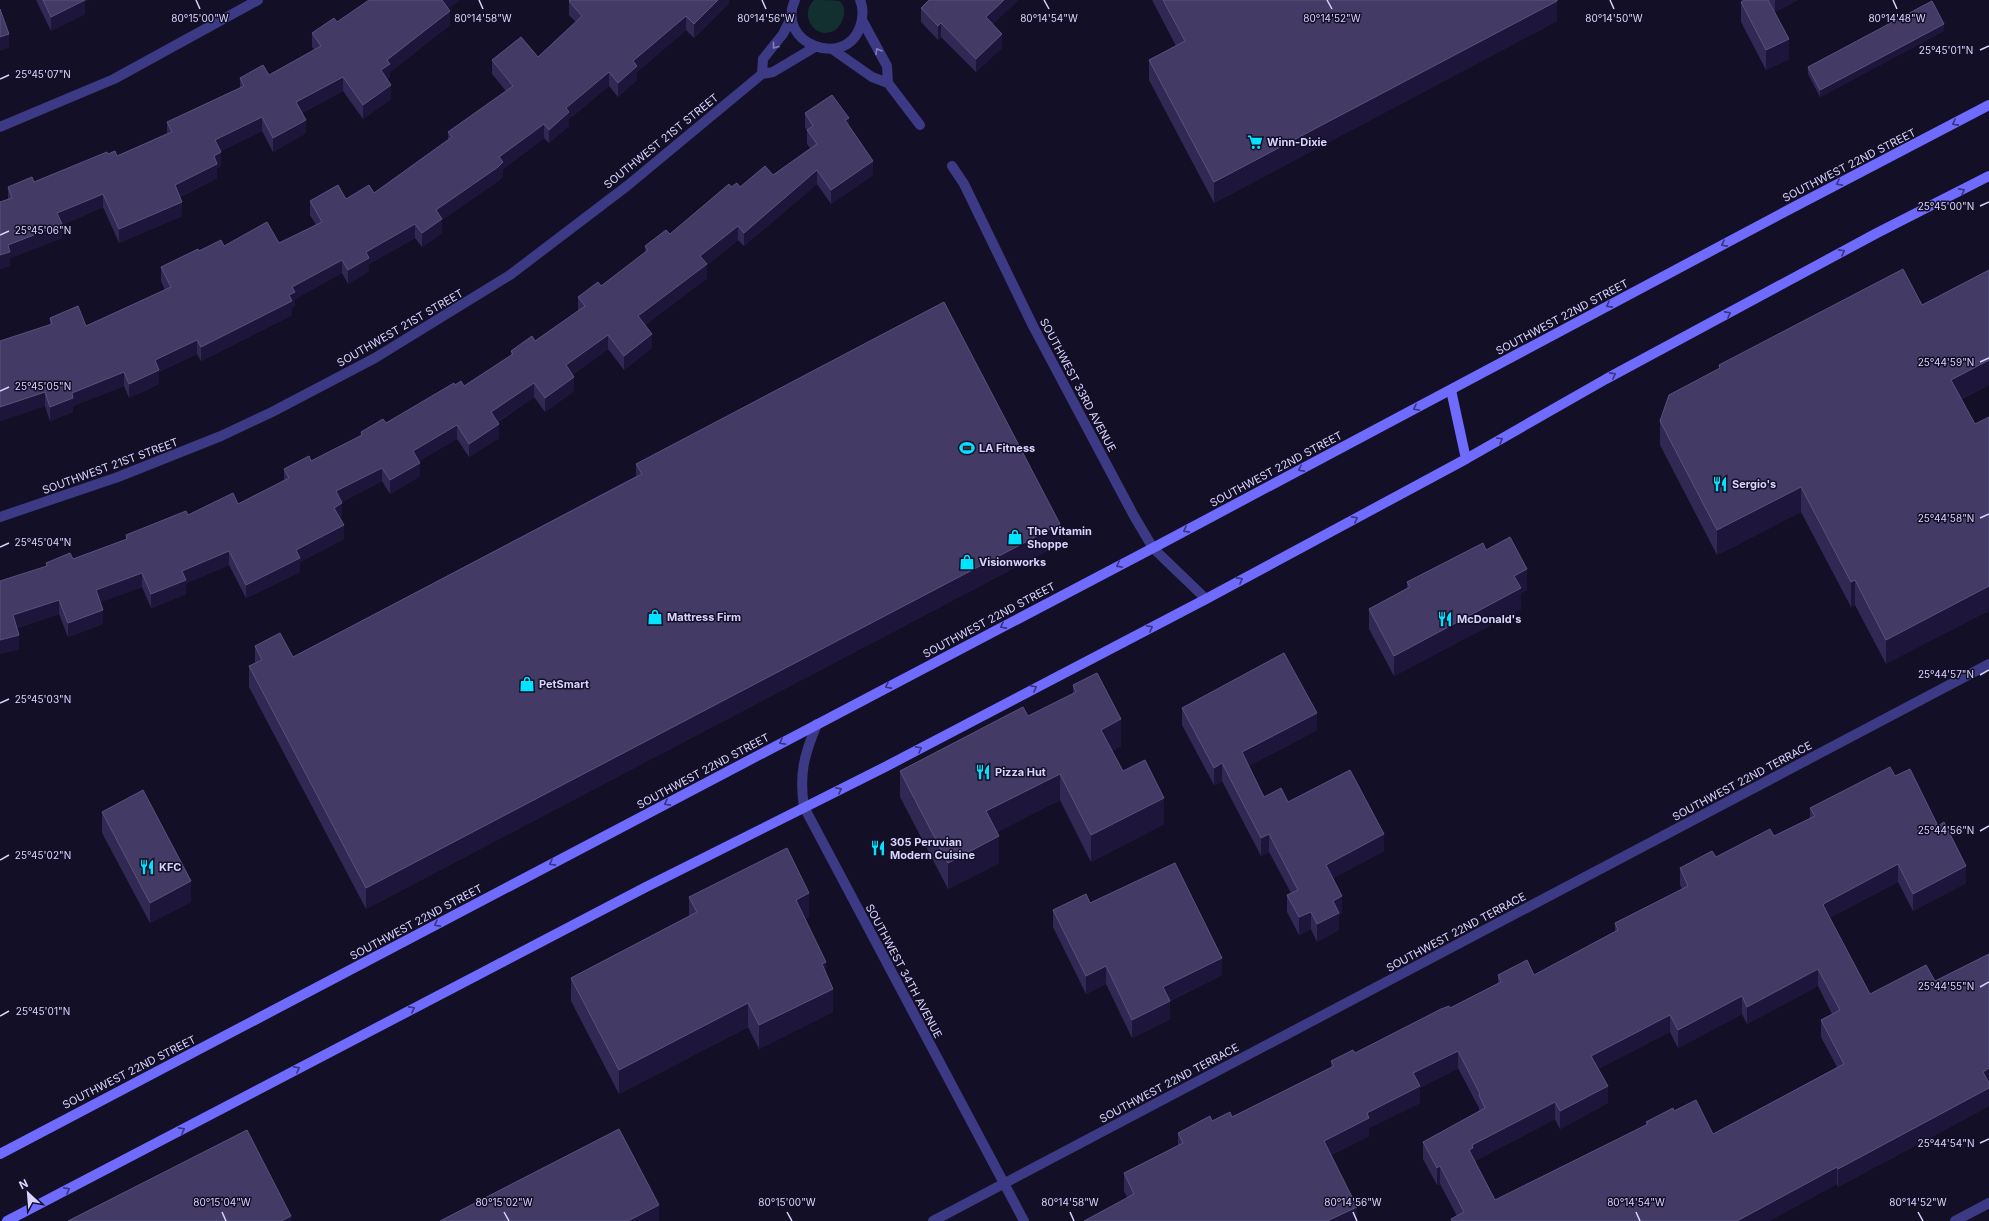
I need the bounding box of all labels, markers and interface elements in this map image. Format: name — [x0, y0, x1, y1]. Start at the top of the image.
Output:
text: 80°15'00"W — [171, 12, 229, 24]
text: 80°14'58"W — [454, 12, 512, 24]
text: 80°14'56"W — [737, 12, 795, 24]
text: 80°14'54"W — [1020, 12, 1078, 24]
text: 80°14'52"W — [1303, 12, 1361, 24]
text: 80°14'50"W — [1585, 12, 1643, 24]
text: 80°14'48"W — [1868, 12, 1926, 24]
one-way arrow — [773, 41, 780, 48]
text: 25°45'01"N — [1919, 44, 1973, 56]
one-way arrow — [875, 48, 882, 55]
text: 25°45'07"N — [15, 68, 71, 80]
street label: SOUTHWEST 21ST STREET — [601, 90, 721, 192]
one-way arrow — [1951, 119, 1959, 126]
street label: SOUTHWEST 22ND STREET — [1780, 125, 1918, 205]
supermarket icon: Winn-Dixie — [1246, 133, 1264, 151]
place label: Winn-Dixie — [1267, 135, 1328, 149]
one-way arrow — [1836, 178, 1843, 186]
one-way arrow — [1958, 188, 1965, 195]
text: 25°45'00"N — [1918, 200, 1974, 212]
text: 25°45'06"N — [15, 224, 71, 236]
one-way arrow — [1721, 239, 1728, 247]
one-way arrow — [1838, 249, 1845, 257]
street label: SOUTHWEST 22ND STREET — [1493, 276, 1631, 358]
street label: SOUTHWEST 21ST STREET — [334, 286, 466, 370]
one-way arrow — [1606, 300, 1614, 308]
one-way arrow — [1724, 311, 1731, 318]
street label: SOUTHWEST 33RD AVENUE — [1037, 316, 1119, 454]
text: 25°44'59"N — [1918, 356, 1974, 368]
one-way arrow — [1609, 372, 1616, 380]
text: 25°45'05"N — [15, 380, 71, 392]
one-way arrow — [1413, 404, 1420, 411]
street label: SOUTHWEST 22ND STREET — [1207, 428, 1345, 510]
street label: SOUTHWEST 21ST STREET — [40, 435, 180, 497]
one-way arrow — [1496, 437, 1503, 444]
sports icon: LA Fitness — [958, 439, 976, 457]
place label: LA Fitness — [979, 441, 1035, 455]
one-way arrow — [1298, 464, 1305, 472]
restaurant icon: Sergio's — [1711, 475, 1729, 493]
place label: Sergio's — [1732, 477, 1776, 491]
text: 25°44'58"N — [1918, 512, 1974, 524]
one-way arrow — [1350, 516, 1358, 523]
place label: The Vitamin Shoppe — [1027, 524, 1092, 551]
one-way arrow — [1183, 525, 1190, 532]
shop icon: The Vitamin Shoppe — [1006, 528, 1024, 546]
text: 25°45'04"N — [15, 536, 71, 548]
shop icon: Visionworks — [958, 553, 976, 571]
place label: Visionworks — [979, 555, 1046, 569]
one-way arrow — [1115, 561, 1123, 568]
one-way arrow — [1236, 578, 1243, 585]
street label: SOUTHWEST 22ND STREET — [920, 579, 1058, 661]
shop icon: Mattress Firm — [646, 608, 664, 626]
place label: Mattress Firm — [667, 610, 741, 624]
restaurant icon: McDonald's — [1436, 610, 1454, 628]
place label: McDonald's — [1457, 612, 1521, 626]
one-way arrow — [1000, 621, 1008, 628]
one-way arrow — [1145, 626, 1153, 633]
text: 25°44'57"N — [1918, 668, 1974, 680]
shop icon: PetSmart — [518, 675, 536, 693]
place label: PetSmart — [539, 677, 589, 691]
one-way arrow — [885, 681, 893, 689]
one-way arrow — [1030, 686, 1037, 693]
text: 25°45'03"N — [15, 693, 71, 705]
street label: SOUTHWEST 22ND STREET — [634, 730, 772, 812]
one-way arrow — [779, 737, 787, 745]
street label: SOUTHWEST 22ND TERRACE — [1670, 738, 1814, 824]
one-way arrow — [915, 746, 923, 754]
restaurant icon: Pizza Hut — [974, 763, 992, 781]
place label: Pizza Hut — [995, 765, 1046, 779]
one-way arrow — [835, 787, 843, 795]
one-way arrow — [664, 798, 672, 805]
text: 25°44'56"N — [1918, 824, 1974, 836]
place label: 305 Peruvian Modern Cuisine — [890, 835, 975, 862]
restaurant icon: 305 Peruvian Modern Cuisine — [869, 839, 887, 857]
text: 25°45'02"N — [15, 849, 71, 861]
restaurant icon: KFC — [138, 858, 156, 876]
one-way arrow — [549, 859, 557, 866]
place label: KFC — [159, 860, 182, 874]
street label: SOUTHWEST 22ND STREET — [347, 881, 485, 963]
street label: SOUTHWEST 22ND TERRACE — [1384, 889, 1528, 975]
street label: SOUTHWEST 34TH AVENUE — [863, 901, 945, 1041]
one-way arrow — [434, 920, 442, 927]
text: 25°44'55"N — [1918, 980, 1974, 992]
text: 25°45'01"N — [16, 1005, 70, 1017]
one-way arrow — [408, 1006, 415, 1014]
street label: SOUTHWEST 22ND STREET — [60, 1032, 198, 1112]
street label: SOUTHWEST 22ND TERRACE — [1097, 1040, 1241, 1126]
one-way arrow — [293, 1067, 300, 1074]
one-way arrow — [178, 1127, 185, 1134]
text: 25°44'54"N — [1918, 1137, 1974, 1149]
north arrow — [8, 1173, 48, 1213]
text: N — [17, 1176, 30, 1192]
one-way arrow — [63, 1187, 70, 1195]
text: 80°15'04"W — [193, 1196, 251, 1208]
text: 80°15'02"W — [475, 1196, 533, 1208]
text: 80°15'00"W — [758, 1196, 816, 1208]
text: 80°14'58"W — [1041, 1196, 1099, 1208]
text: 80°14'56"W — [1324, 1196, 1382, 1208]
text: 80°14'54"W — [1607, 1196, 1665, 1208]
text: 80°14'52"W — [1889, 1196, 1947, 1208]

